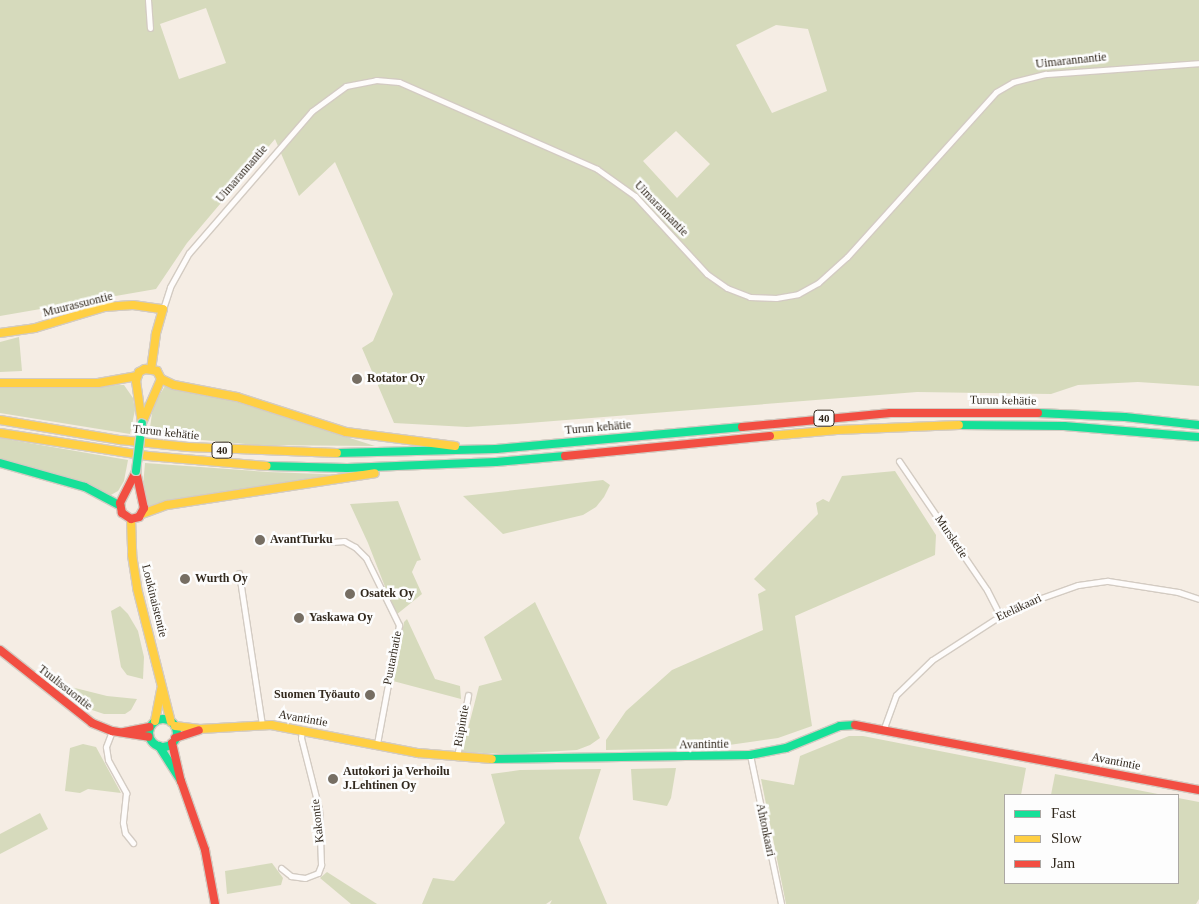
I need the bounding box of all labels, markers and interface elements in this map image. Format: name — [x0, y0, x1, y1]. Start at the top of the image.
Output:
street label: Uimarannantie — [1035, 50, 1107, 72]
street label: Uimarannantie — [213, 142, 271, 206]
street label: Uimarannantie — [631, 178, 691, 240]
street label: Muurassuontie — [42, 289, 114, 321]
place label: Rotator Oy — [367, 372, 425, 386]
marker: Rotator Oy — [351, 373, 363, 385]
street label: Turun kehätie — [970, 393, 1036, 409]
road number: 40 — [813, 409, 835, 426]
street label: Turun kehätie — [564, 418, 632, 438]
street label: Turun kehätie — [132, 422, 200, 444]
road number: 40 — [211, 442, 233, 458]
street label: Mursketie — [931, 513, 971, 561]
place label: AvantTurku — [270, 533, 333, 547]
marker: AvantTurku — [254, 534, 266, 546]
street label: Loukinaistentie — [138, 563, 170, 639]
place label: Wurth Oy — [195, 572, 248, 586]
marker: Wurth Oy — [179, 573, 191, 585]
place label: Osatek Oy — [360, 587, 414, 601]
marker: Osatek Oy — [344, 588, 356, 600]
street label: Eteläkaari — [994, 591, 1044, 625]
place label: Yaskawa Oy — [309, 611, 373, 625]
marker: Yaskawa Oy — [293, 612, 305, 624]
street label: Puutarhatie — [381, 630, 405, 686]
street label: Tuulissuontie — [35, 662, 95, 714]
place label: Suomen Työauto — [274, 688, 360, 702]
marker: Suomen Työauto — [364, 689, 376, 701]
street label: Riipintie — [451, 704, 473, 748]
street label: Avantintie — [277, 708, 329, 730]
street label: Avantintie — [679, 737, 729, 753]
street label: Avantintie — [1090, 750, 1142, 774]
place label: Autokori ja Verhoilu J.Lehtinen Oy — [343, 765, 450, 793]
marker: Autokori ja Verhoilu J.Lehtinen Oy — [327, 773, 339, 785]
legend — [1004, 794, 1179, 884]
street label: Kakontie — [309, 798, 327, 844]
street label: Ahtonkaari — [752, 802, 778, 858]
text: Fast — [1051, 805, 1076, 821]
text: Slow — [1051, 830, 1082, 846]
text: Jam — [1051, 855, 1075, 871]

